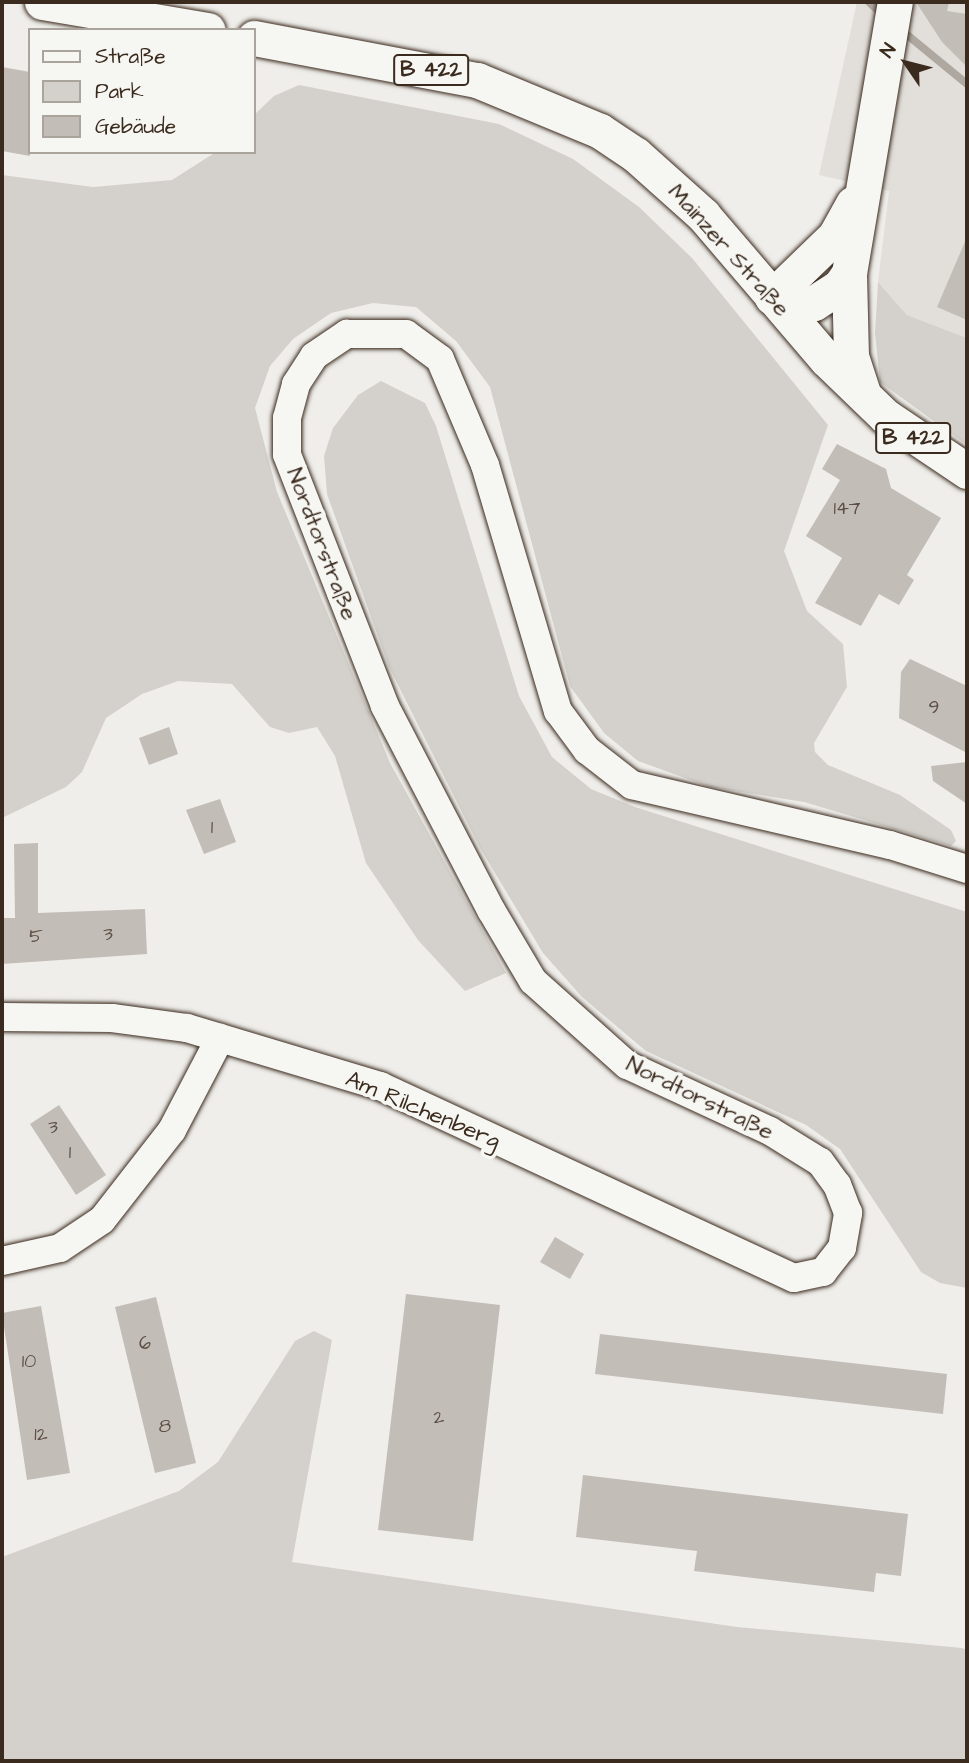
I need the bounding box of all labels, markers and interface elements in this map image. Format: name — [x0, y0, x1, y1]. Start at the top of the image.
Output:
legend — [28, 28, 256, 154]
north arrow — [871, 28, 941, 98]
text: N — [874, 38, 903, 63]
text: Straße — [95, 42, 166, 71]
road number: B 422 — [392, 52, 470, 88]
text: Park — [95, 77, 144, 106]
text: Gebäude — [95, 112, 176, 141]
street label: Mainzer Straße — [662, 178, 796, 322]
road number: B 422 — [874, 420, 951, 456]
street label: Nordtorstraße — [280, 464, 364, 624]
house number: 147 — [833, 498, 861, 520]
house number: 9 — [929, 697, 939, 719]
house number: 1 — [211, 817, 213, 839]
house number: 3 — [103, 924, 113, 946]
house number: 5 — [29, 926, 43, 948]
street label: Nordtorstraße — [622, 1050, 778, 1146]
street label: Am Rilchenberg — [342, 1065, 504, 1155]
house number: 3 — [48, 1117, 58, 1139]
house number: 1 — [69, 1142, 71, 1164]
house number: 6 — [139, 1333, 151, 1355]
house number: 10 — [22, 1351, 36, 1373]
house number: 2 — [434, 1407, 444, 1429]
house number: 8 — [159, 1416, 171, 1438]
house number: 12 — [34, 1424, 48, 1446]

